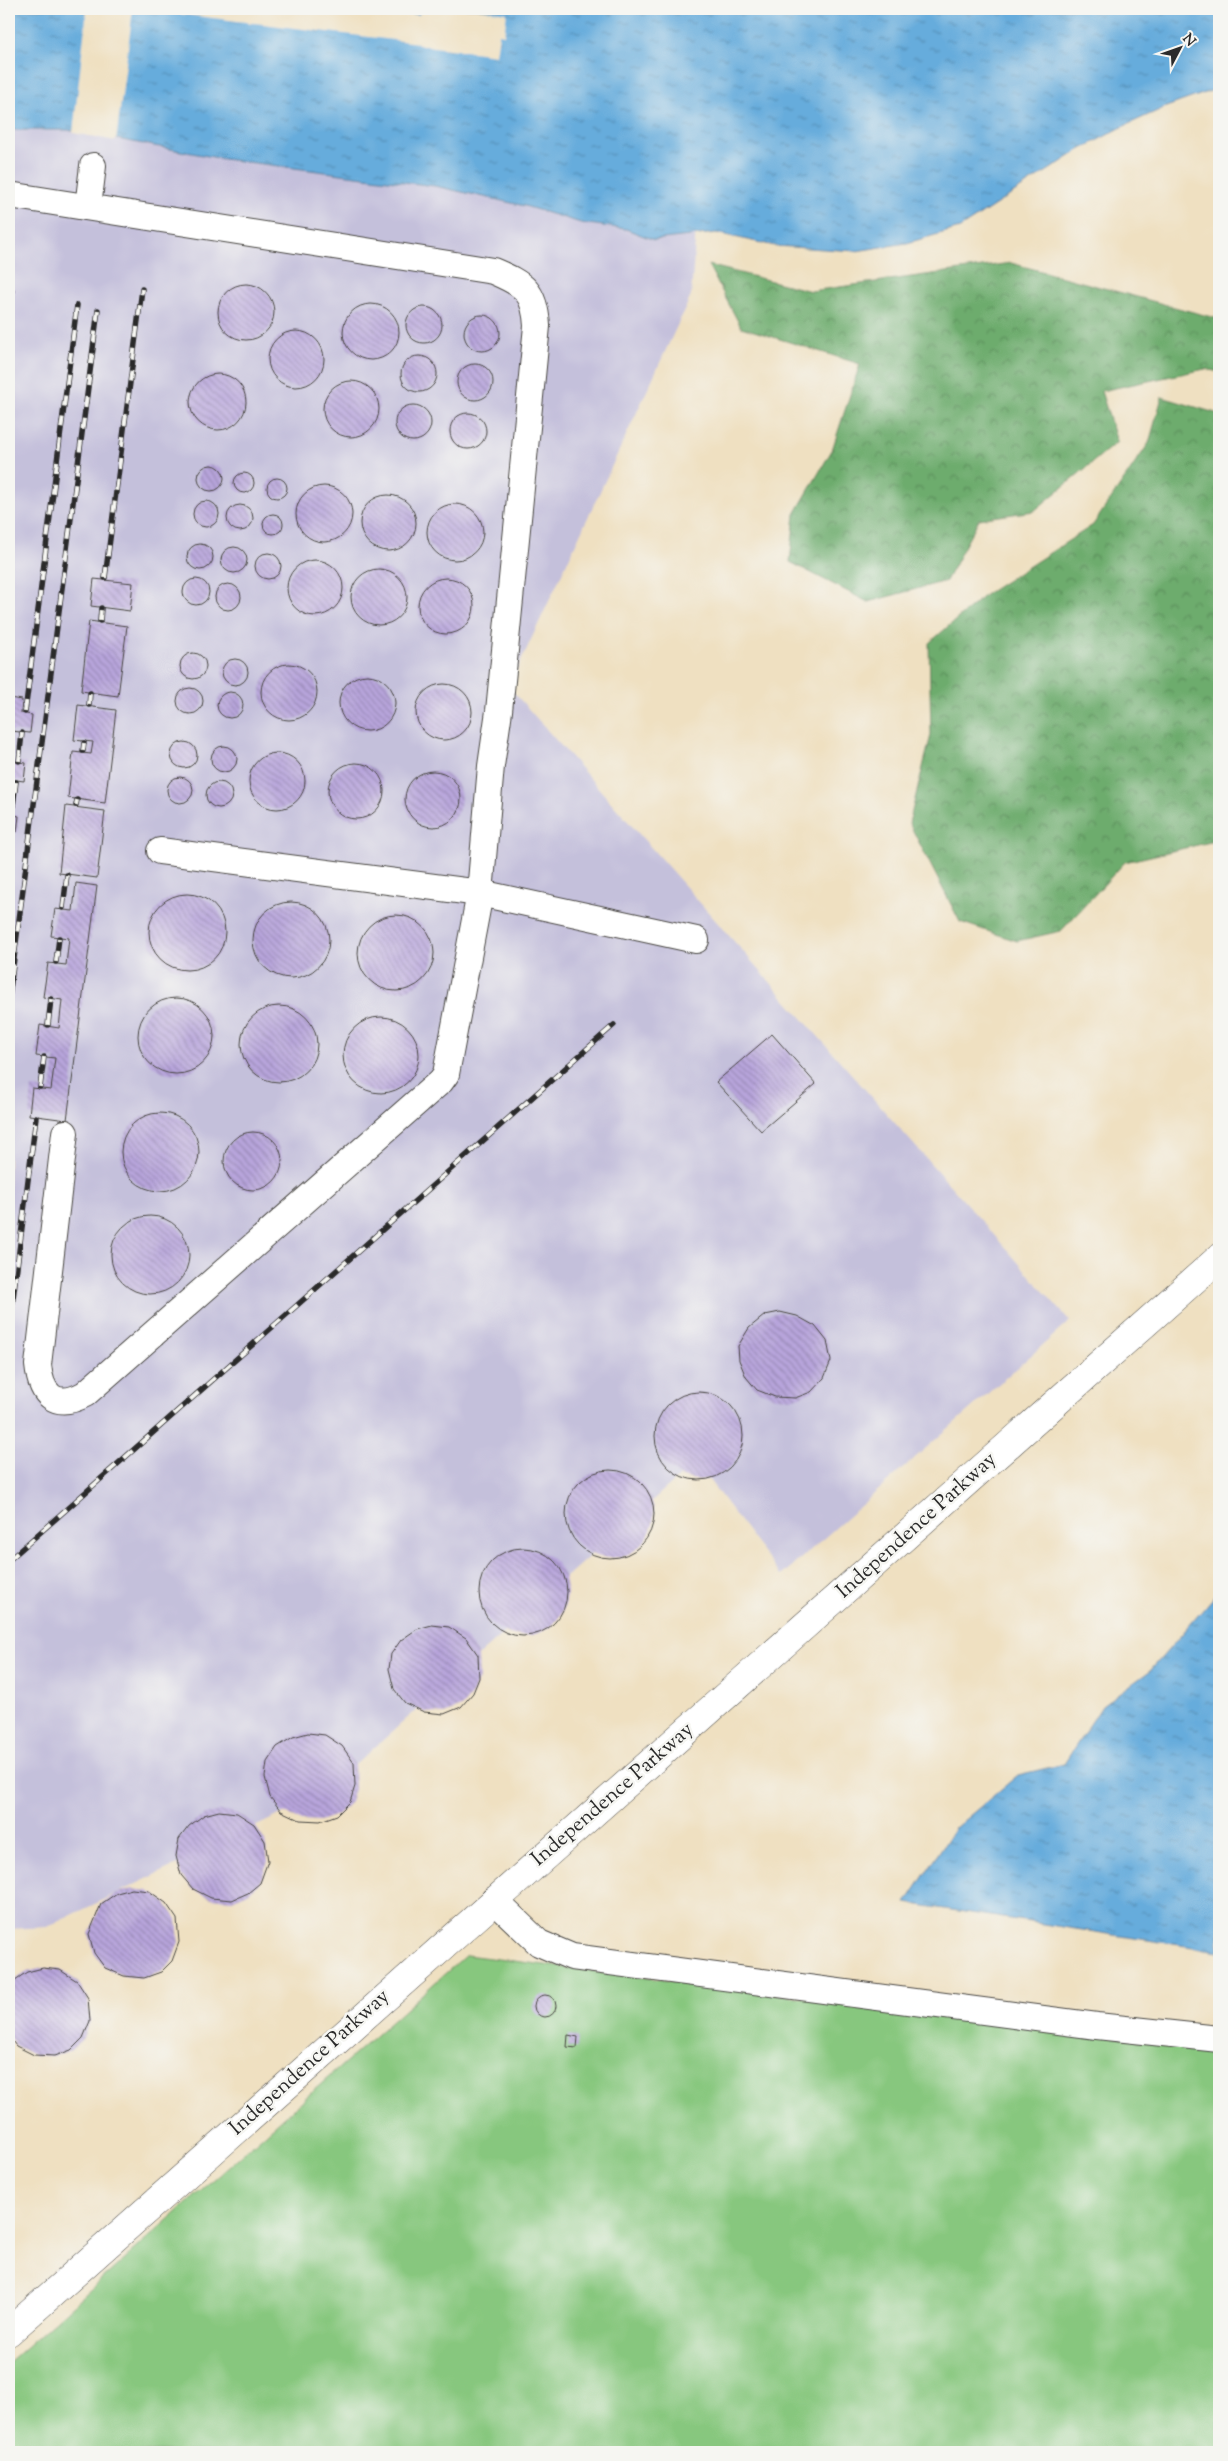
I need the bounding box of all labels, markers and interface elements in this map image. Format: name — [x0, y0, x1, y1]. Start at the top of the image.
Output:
north arrow — [1156, 22, 1206, 72]
text: N — [1177, 30, 1200, 52]
street label: Independence Parkway — [830, 1445, 1004, 1606]
street label: Independence Parkway — [525, 1716, 701, 1874]
street label: Independence Parkway — [223, 1982, 397, 2143]

